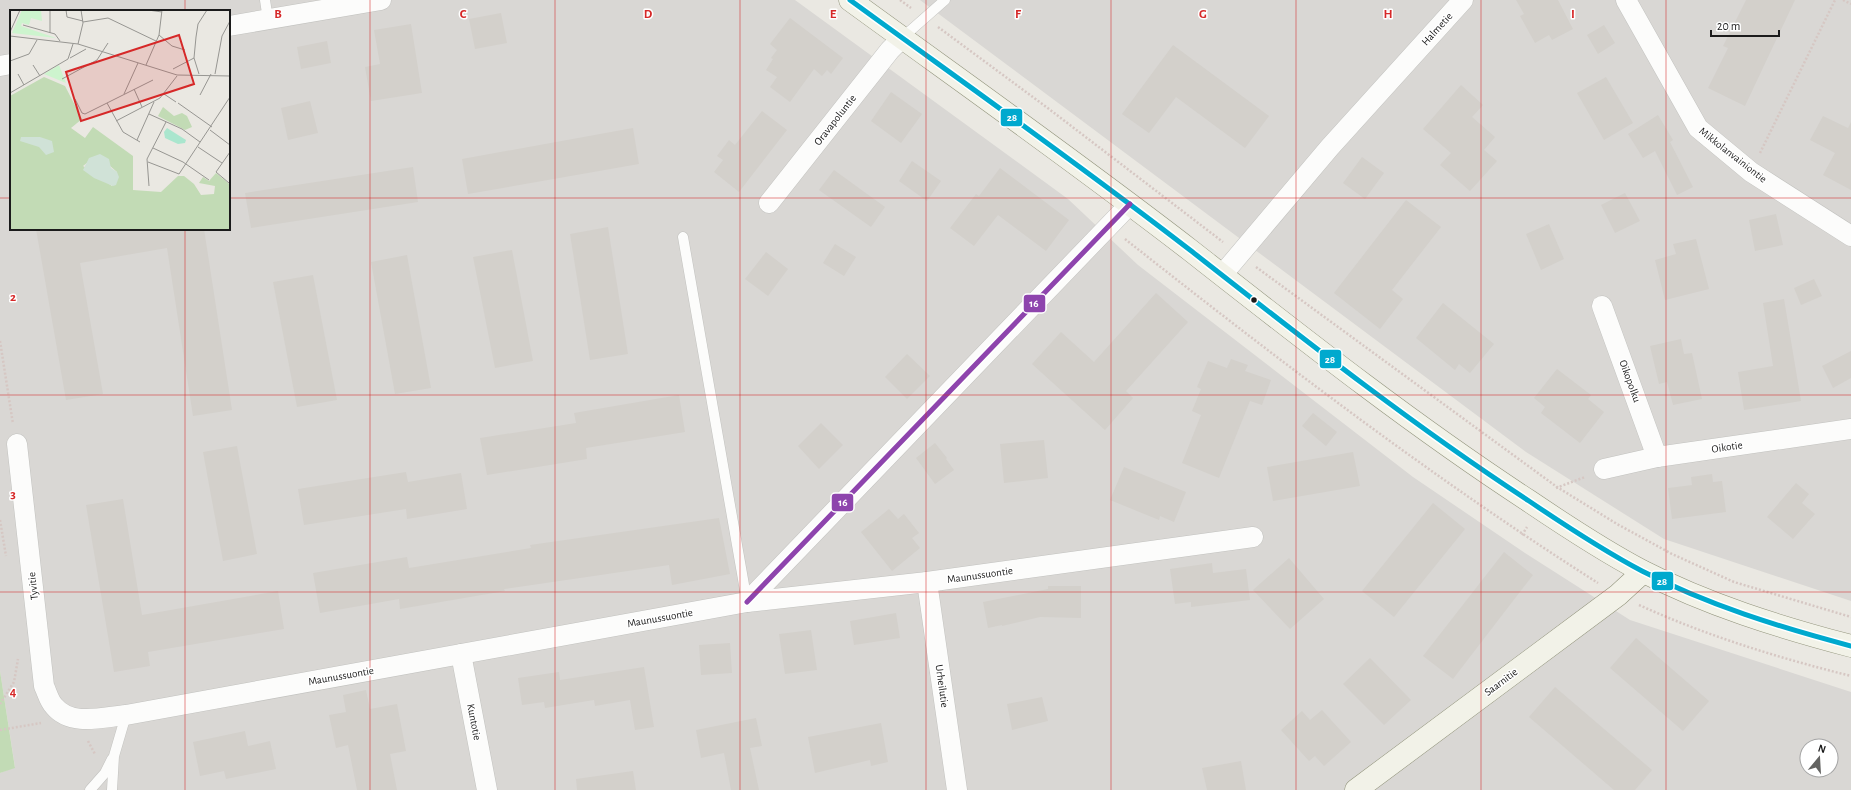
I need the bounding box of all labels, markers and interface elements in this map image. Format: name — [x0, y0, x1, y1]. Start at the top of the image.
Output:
text: B — [274, 8, 282, 21]
text: C — [460, 8, 467, 21]
text: D — [644, 8, 653, 21]
text: E — [830, 8, 837, 21]
text: F — [1015, 8, 1022, 21]
text: G — [1199, 8, 1207, 21]
text: H — [1383, 8, 1393, 21]
text: I — [1571, 8, 1575, 21]
inset map — [10, 10, 230, 230]
street label: Halmetie — [1419, 10, 1455, 48]
scale bar — [1711, 12, 1779, 38]
text: 20 m — [1717, 20, 1740, 32]
street label: Oravapoluntie — [812, 93, 858, 147]
line badge: 28 — [1000, 108, 1023, 127]
text: 28 — [1007, 112, 1017, 123]
street label: Mikkolanvainiontie — [1697, 125, 1769, 185]
text: 2 — [10, 291, 16, 304]
line badge: 16 — [1023, 294, 1046, 313]
unlabelled marker — [1249, 295, 1259, 305]
text: 16 — [1029, 298, 1039, 309]
line badge: 28 — [1319, 349, 1342, 369]
text: 28 — [1325, 354, 1335, 365]
street label: Oikopolku — [1617, 358, 1643, 404]
street label: Oikotie — [1711, 439, 1743, 455]
text: 3 — [10, 488, 16, 501]
line badge: 16 — [831, 493, 854, 512]
text: 16 — [838, 497, 848, 508]
street label: Maunussuontie — [946, 565, 1014, 585]
line badge: 28 — [1651, 571, 1674, 591]
street label: Tyvitie — [26, 572, 40, 600]
text: 28 — [1657, 576, 1667, 587]
street label: Maunussuontie — [626, 607, 694, 629]
street label: Urheilutie — [934, 664, 950, 708]
street label: Maunussuontie — [307, 665, 375, 687]
street label: Saarnitie — [1482, 666, 1520, 698]
text: 4 — [10, 686, 17, 699]
street label: Kuntotie — [465, 703, 483, 741]
north arrow — [1799, 738, 1839, 778]
text: N — [1817, 743, 1827, 755]

